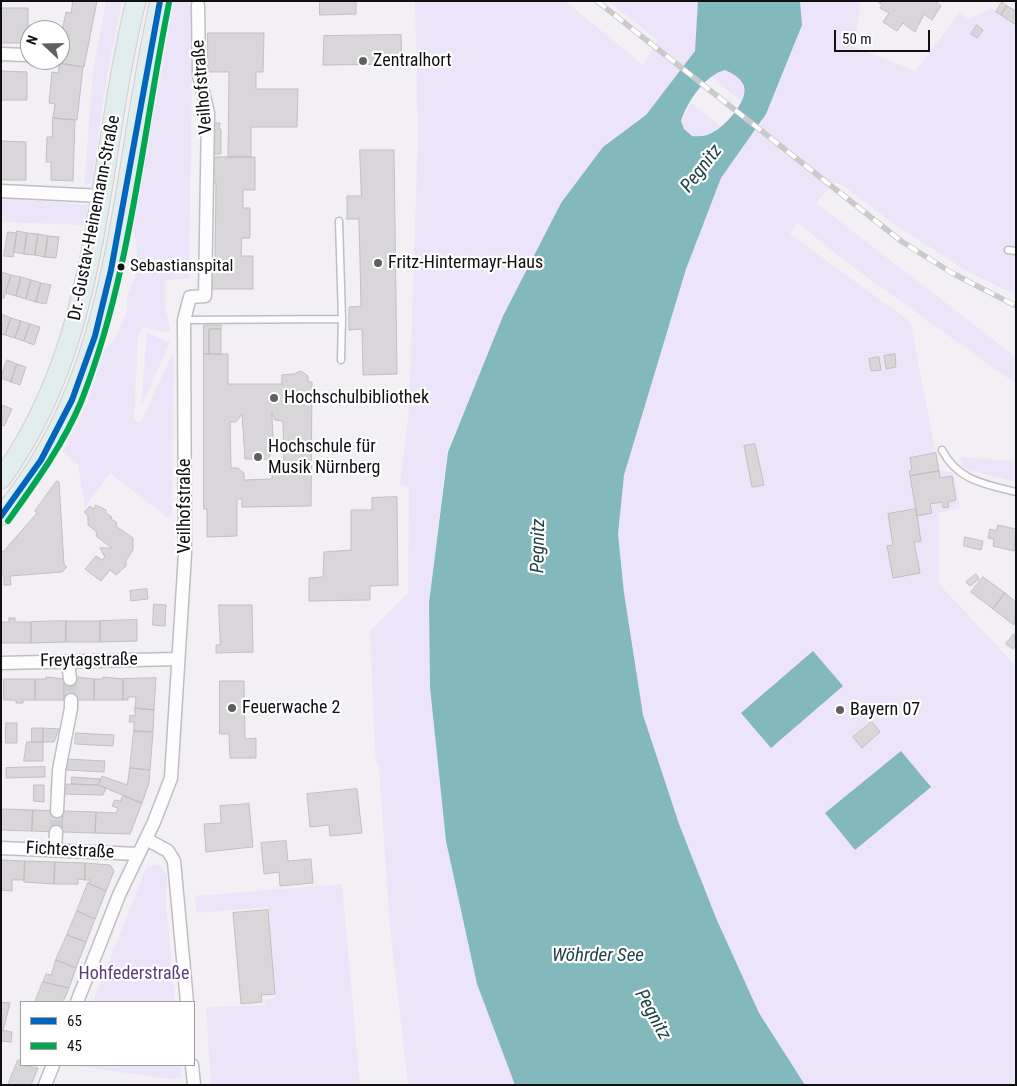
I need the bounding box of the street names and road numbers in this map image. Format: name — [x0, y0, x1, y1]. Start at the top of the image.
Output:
street label: Veilhofstraße — [188, 39, 218, 135]
street label: Dr.-Gustav-Heinemann-Straße — [64, 114, 126, 322]
street label: Veilhofstraße — [174, 459, 196, 553]
street label: Freytagstraße — [40, 649, 138, 673]
street label: Fichtestraße — [25, 838, 115, 864]

